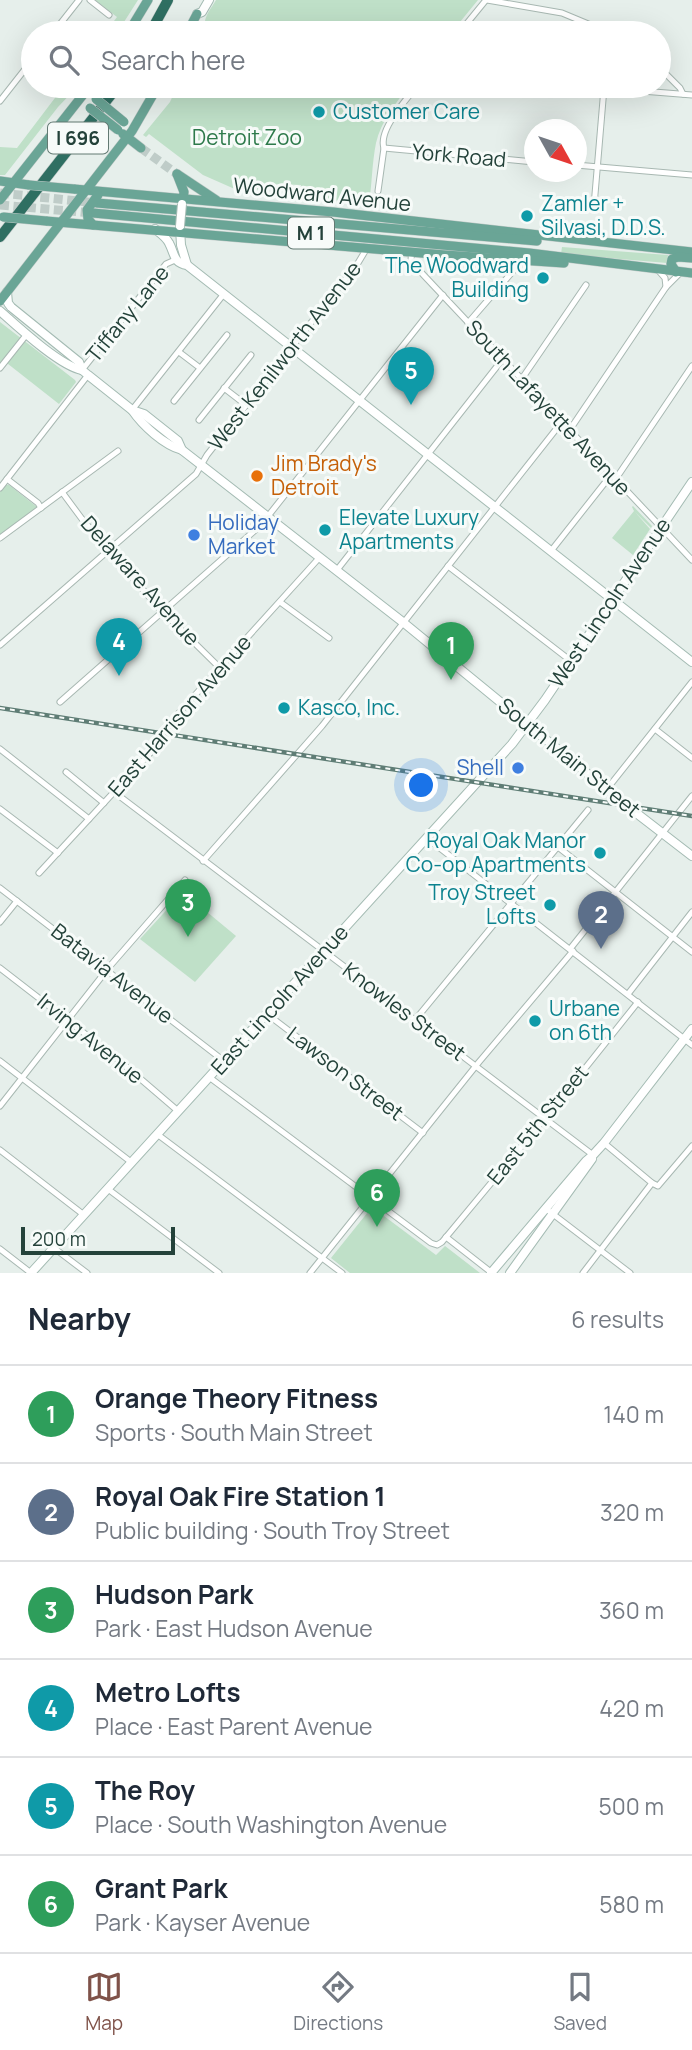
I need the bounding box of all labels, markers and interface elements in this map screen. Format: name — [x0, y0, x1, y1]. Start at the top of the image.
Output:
search box — [21, 21, 671, 98]
icon: search — [45, 41, 83, 79]
text: Search here — [101, 42, 246, 78]
place label: Customer Care — [333, 97, 480, 125]
marker: Customer Care — [311, 104, 327, 120]
north arrow — [524, 119, 587, 182]
road number: I 696 — [48, 122, 108, 154]
park label: Detroit Zoo — [192, 123, 302, 151]
street label: York Road — [411, 137, 507, 173]
street label: Woodward Avenue — [232, 171, 412, 217]
place label: Zamler + Silvasi, D.D.S. — [541, 189, 666, 241]
marker: Zamler + Silvasi, D.D.S. — [519, 208, 535, 224]
road number: M 1 — [288, 218, 334, 248]
place label: The Woodward Building — [385, 251, 529, 303]
street label: West Kenilworth Avenue — [202, 255, 367, 456]
street label: Tiffany Lane — [79, 259, 175, 368]
marker: The Woodward Building — [535, 270, 551, 286]
street label: South Lafayette Avenue — [460, 314, 638, 501]
pin: 5 — [388, 347, 434, 405]
place label: Jim Brady's Detroit — [271, 449, 377, 501]
marker: Jim Brady's Detroit — [249, 468, 265, 484]
place label: Elevate Luxury Apartments — [339, 503, 479, 555]
place label: Holiday Market — [208, 508, 279, 560]
street label: Delaware Avenue — [75, 510, 206, 651]
street label: West Lincoln Avenue — [542, 512, 677, 693]
marker: Elevate Luxury Apartments — [317, 522, 333, 538]
marker: Holiday Market — [186, 527, 202, 543]
pin: 4 — [96, 618, 142, 676]
pin: 1 — [428, 622, 474, 680]
street label: East Harrison Avenue — [101, 629, 257, 802]
street label: South Main Street — [493, 691, 647, 823]
place label: Kasco, Inc. — [298, 693, 400, 721]
marker: Kasco, Inc. — [276, 700, 292, 716]
place label: Shell — [456, 753, 504, 781]
marker: Shell — [510, 760, 526, 776]
your location — [404, 768, 438, 802]
place label: Royal Oak Manor Co-op Apartments — [406, 826, 586, 878]
marker: Royal Oak Manor Co-op Apartments — [592, 845, 608, 861]
place label: Troy Street Lofts — [428, 878, 536, 930]
pin: 3 — [165, 879, 211, 937]
pin: 2 — [578, 891, 624, 949]
marker: Troy Street Lofts — [542, 897, 558, 913]
street label: Batavia Avenue — [46, 917, 179, 1030]
street label: East Lincoln Avenue — [204, 918, 354, 1080]
street label: Knowles Street — [337, 956, 472, 1067]
street label: Irving Avenue — [32, 987, 150, 1090]
place label: Urbane on 6th — [549, 994, 620, 1046]
marker: Urbane on 6th — [527, 1013, 543, 1029]
street label: Lawson Street — [281, 1020, 410, 1126]
street label: East 5th Street — [480, 1059, 594, 1190]
pin: 6 — [354, 1169, 400, 1227]
scale bar — [21, 1224, 175, 1256]
text: 200 m — [32, 1226, 86, 1252]
text: Nearby — [28, 1298, 131, 1339]
text: 6 results — [571, 1303, 664, 1335]
text: Orange Theory Fitness — [95, 1380, 378, 1416]
text: 1 — [46, 1398, 56, 1430]
text: 140 m — [603, 1398, 664, 1430]
text: Sports · South Main Street — [95, 1416, 373, 1448]
text: Royal Oak Fire Station 1 — [95, 1478, 386, 1514]
text: 2 — [44, 1496, 58, 1528]
text: 320 m — [600, 1496, 664, 1528]
text: Public building · South Troy Street — [95, 1514, 450, 1546]
text: Hudson Park — [95, 1576, 253, 1612]
text: 3 — [44, 1594, 58, 1626]
text: 360 m — [599, 1594, 664, 1626]
text: Park · East Hudson Avenue — [95, 1612, 373, 1644]
text: Metro Lofts — [95, 1674, 241, 1710]
text: 4 — [44, 1692, 58, 1724]
text: 420 m — [599, 1692, 664, 1724]
text: Place · East Parent Avenue — [95, 1710, 373, 1742]
text: The Roy — [95, 1772, 195, 1808]
text: 5 — [44, 1790, 58, 1822]
text: 500 m — [599, 1790, 664, 1822]
text: Place · South Washington Avenue — [95, 1808, 447, 1840]
text: Grant Park — [95, 1870, 227, 1906]
text: 6 — [44, 1888, 58, 1920]
text: 580 m — [599, 1888, 664, 1920]
text: Park · Kayser Avenue — [95, 1906, 310, 1938]
tab: Map — [85, 1968, 123, 2036]
tab: Directions — [293, 1968, 383, 2036]
tab: Saved — [553, 1968, 607, 2036]

